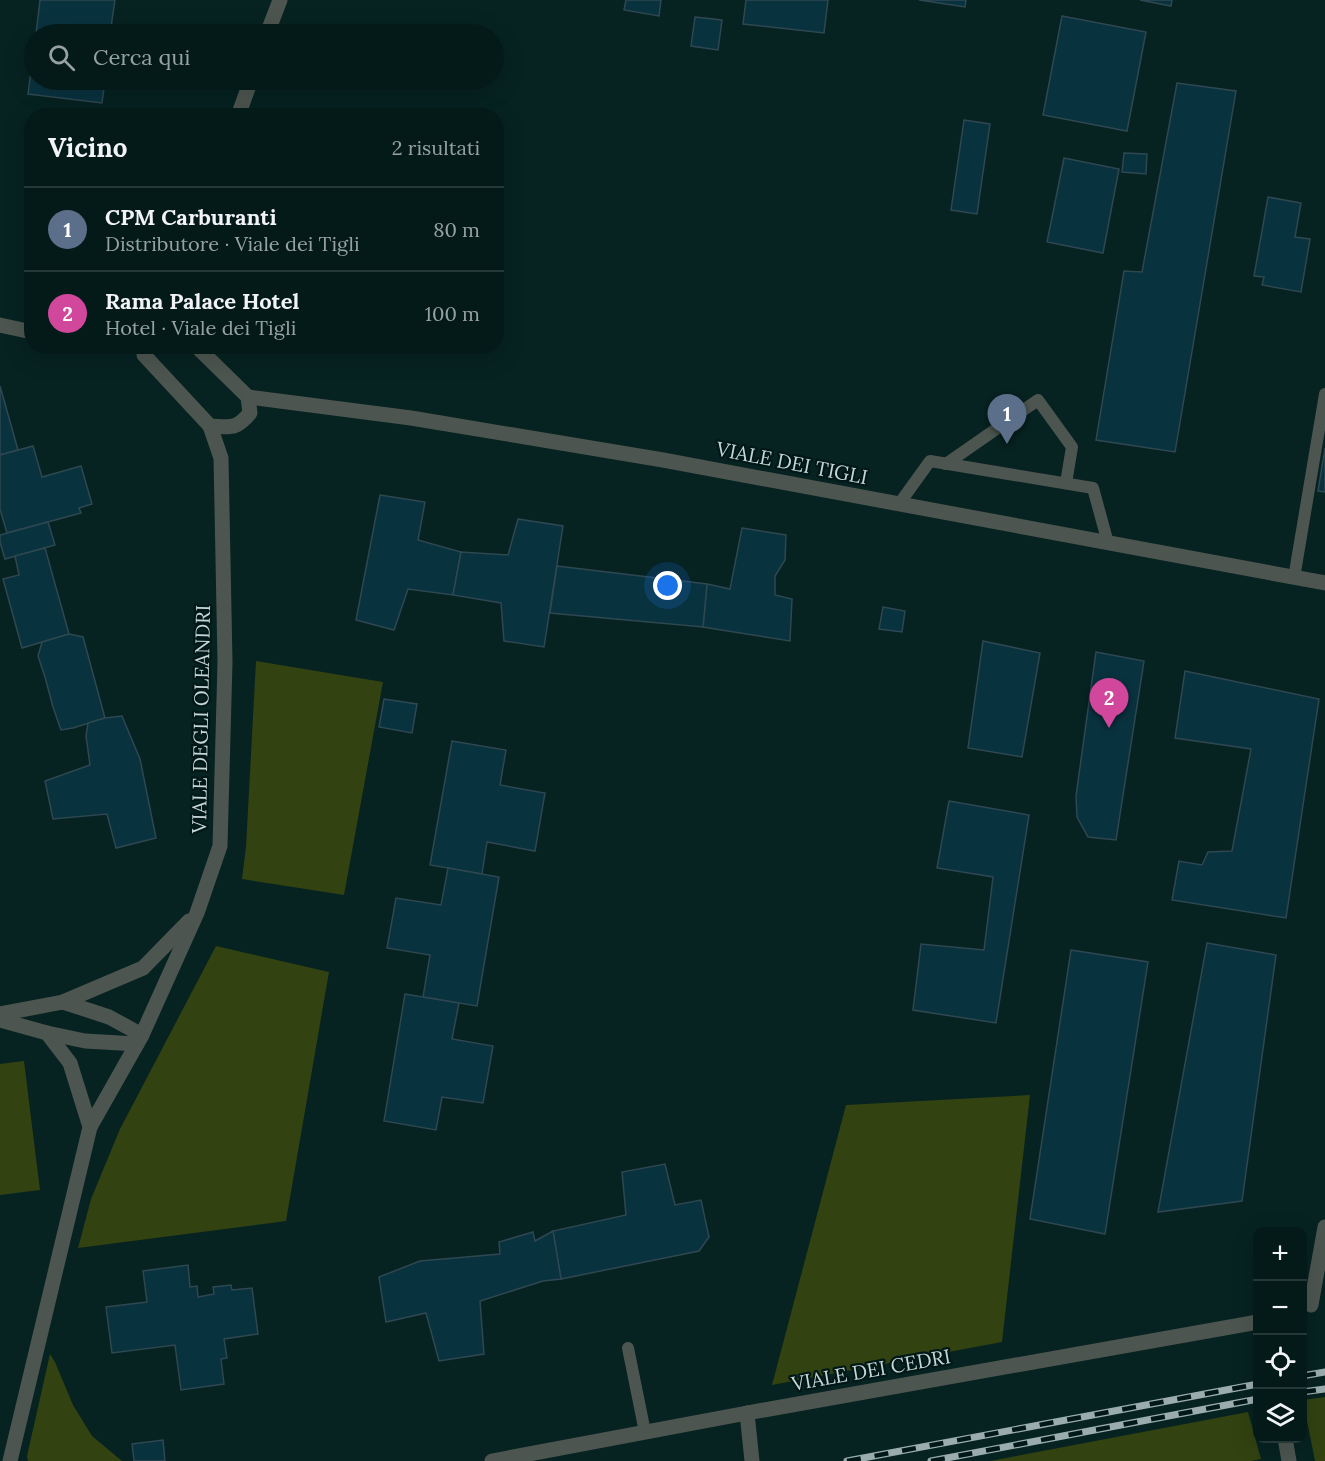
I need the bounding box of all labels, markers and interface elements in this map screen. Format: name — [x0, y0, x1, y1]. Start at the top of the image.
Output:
search box — [24, 24, 504, 90]
icon: search — [45, 41, 78, 74]
text: Cerca qui — [93, 43, 190, 71]
text: Vicino — [48, 131, 128, 164]
text: 2 risultati — [392, 135, 480, 160]
text: CPM Carburanti — [105, 203, 277, 231]
text: 1 — [63, 217, 72, 242]
text: 80 m — [433, 217, 480, 242]
text: Distributore · Viale dei Tigli — [105, 231, 360, 256]
text: Rama Palace Hotel — [105, 287, 299, 315]
text: 2 — [62, 301, 73, 326]
text: 100 m — [425, 301, 480, 326]
text: Hotel · Viale dei Tigli — [105, 315, 296, 340]
pin: 1 — [988, 394, 1026, 444]
street label: VIALE DEI TIGLI — [713, 435, 870, 489]
your location — [653, 571, 682, 600]
street label: VIALE DEGLI OLEANDRI — [186, 604, 215, 835]
pin: 2 — [1090, 678, 1128, 728]
map controls — [1253, 1227, 1307, 1443]
button: + — [1253, 1227, 1307, 1281]
button: − — [1253, 1281, 1307, 1335]
button: locate — [1253, 1335, 1307, 1389]
street label: VIALE DEI CEDRI — [788, 1343, 952, 1396]
button: layers — [1253, 1389, 1307, 1443]

